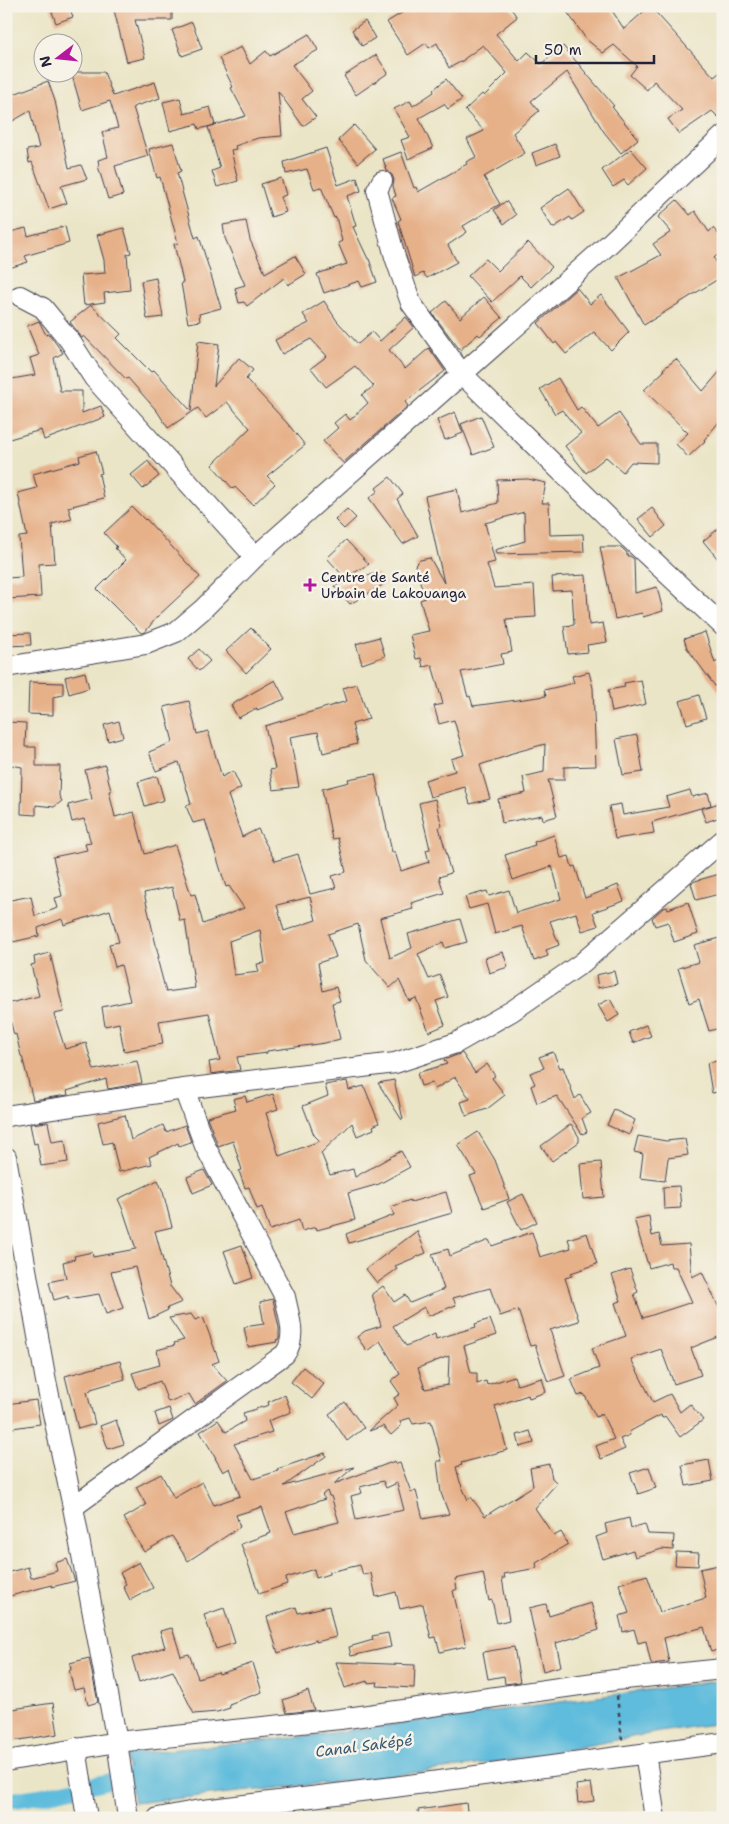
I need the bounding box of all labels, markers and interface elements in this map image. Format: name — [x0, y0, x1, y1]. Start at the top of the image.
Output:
north arrow — [32, 32, 82, 82]
scale bar — [536, 32, 654, 64]
text: 50 m — [544, 40, 582, 60]
text: N — [35, 54, 56, 69]
place label: Centre de Santé Urbain de Lakouanga — [321, 568, 467, 602]
marker: Centre de Santé Urbain de Lakouanga — [303, 578, 317, 592]
water label: Canal Saképé — [314, 1730, 414, 1762]

